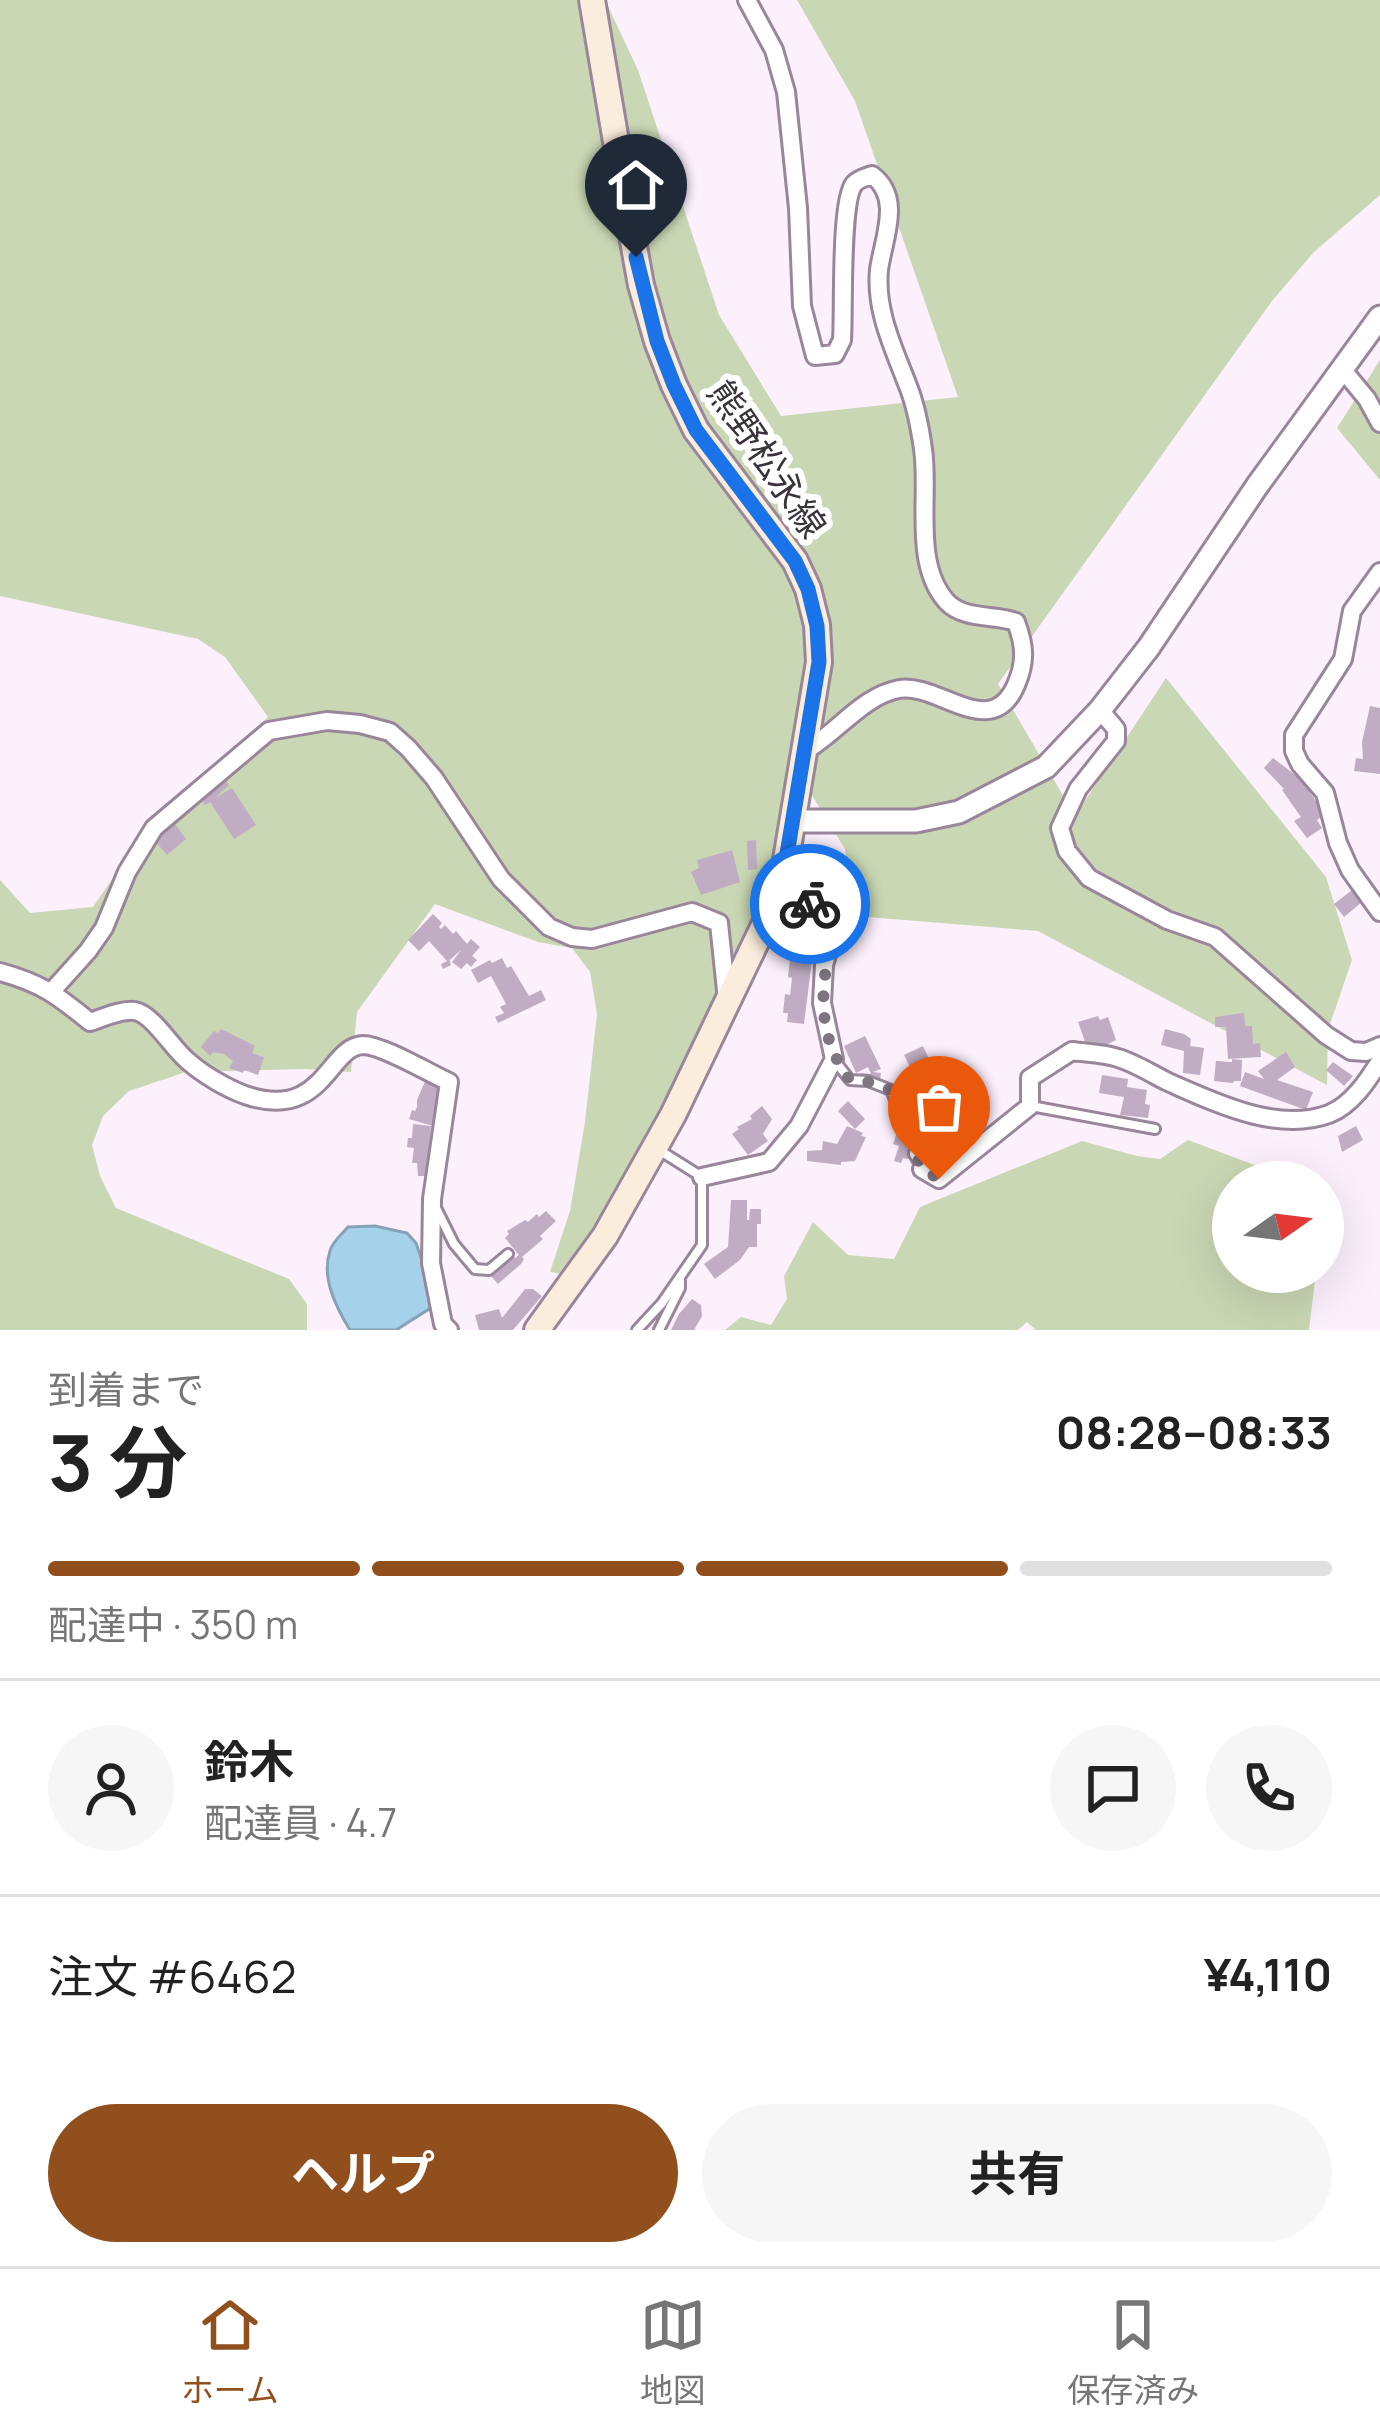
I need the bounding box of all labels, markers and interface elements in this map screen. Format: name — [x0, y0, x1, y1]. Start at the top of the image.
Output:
pin — [585, 134, 687, 257]
icon: home — [603, 152, 669, 218]
street label: 熊野松永線 — [697, 370, 838, 547]
courier — [750, 844, 870, 964]
icon: bike — [777, 871, 843, 937]
pin — [888, 1056, 990, 1179]
icon: bag — [906, 1074, 972, 1140]
north arrow — [1212, 1161, 1344, 1293]
map controls — [1212, 1161, 1344, 1293]
text: 到着まで — [48, 1362, 204, 1416]
text: 08:28–08:33 — [1056, 1401, 1332, 1463]
text: 3 分 — [48, 1408, 187, 1514]
text: 配達中 · 350 m — [48, 1597, 298, 1651]
button: person — [48, 1725, 174, 1851]
button: chat — [1050, 1725, 1176, 1851]
button: phone — [1206, 1725, 1332, 1851]
text: 鈴木 — [204, 1730, 294, 1792]
text: 配達員 · 4.7 — [204, 1795, 397, 1849]
text: ¥4,110 — [1204, 1943, 1332, 2005]
text: 注文 #6462 — [48, 1945, 296, 2007]
button: ヘルプ — [48, 2104, 678, 2242]
button: 共有 — [702, 2104, 1332, 2242]
tab: ホーム — [181, 2292, 279, 2412]
tab: 地図 — [640, 2292, 706, 2412]
tab: 保存済み — [1067, 2292, 1199, 2412]

